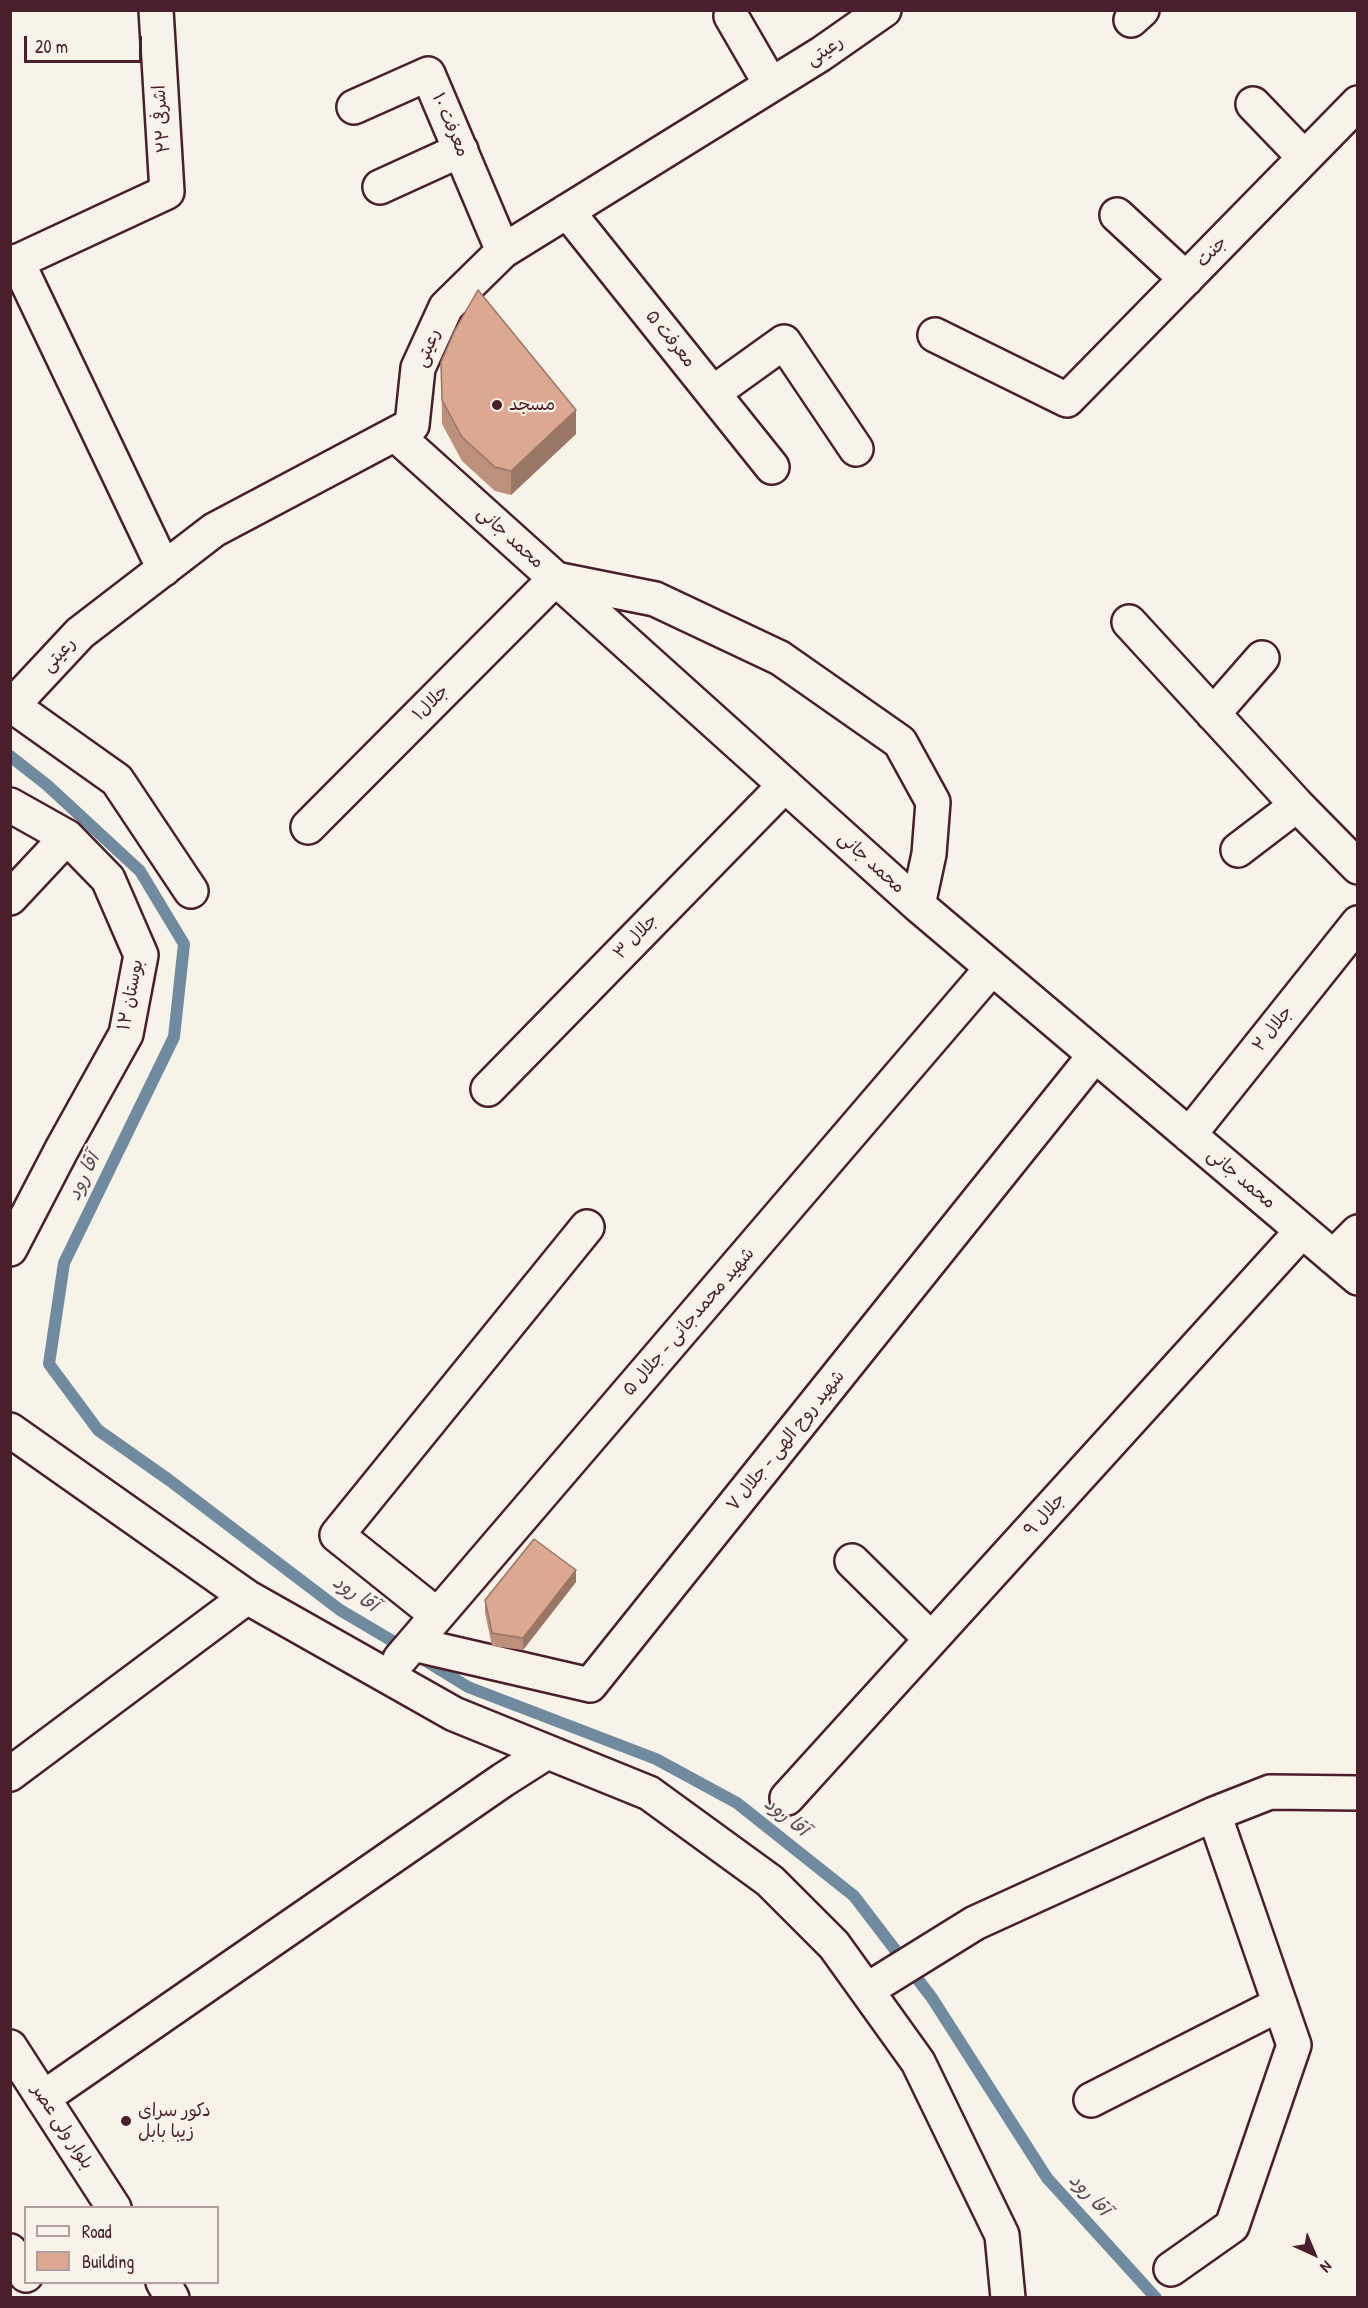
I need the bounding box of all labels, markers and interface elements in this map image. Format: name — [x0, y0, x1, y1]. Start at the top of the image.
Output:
scale bar — [27, 24, 146, 62]
street label: رعیتی — [802, 31, 848, 71]
text: 20 m — [35, 34, 68, 59]
street label: اشرفی ۲۲ — [149, 84, 175, 154]
street label: معرفت ۱۰ — [427, 90, 473, 160]
street label: جنت — [1192, 232, 1232, 272]
street label: معرفت ۵ — [640, 306, 700, 372]
street label: رعیتی — [411, 325, 445, 371]
place label: مسجد — [509, 394, 555, 416]
marker: مسجد — [490, 398, 504, 412]
street label: محمد جانی — [472, 502, 548, 574]
street label: رعیتی — [37, 633, 81, 677]
street label: جلال۱ — [408, 680, 454, 726]
street label: محمد جانی — [833, 827, 909, 899]
street label: جلال ۳ — [609, 910, 663, 964]
street label: بوستان ۱۲ — [114, 958, 148, 1032]
street label: جلال ۲ — [1249, 1002, 1297, 1056]
street label: محمد جانی — [1202, 1144, 1280, 1214]
water label: آقا رود — [62, 1149, 106, 1205]
street label: شهید محمدجانی - جلال ۵ — [619, 1243, 759, 1401]
street label: شهید روح الهی - جلال ۷ — [722, 1366, 850, 1516]
street label: جلال ۹ — [1020, 1489, 1070, 1541]
water label: آقا رود — [328, 1570, 382, 1618]
water label: آقا رود — [759, 1792, 813, 1842]
street label: بلوار ولی عصر — [26, 2080, 98, 2174]
place label: دکور سرای زیبا بابل — [138, 2100, 211, 2142]
marker: دکور سرای زیبا بابل — [119, 2114, 133, 2128]
water label: آقا رود — [1063, 2169, 1115, 2221]
legend — [24, 2206, 219, 2284]
text: Road — [82, 2219, 112, 2244]
north arrow — [1284, 2224, 1344, 2284]
text: Building — [82, 2249, 134, 2274]
text: N — [1316, 2256, 1337, 2278]

